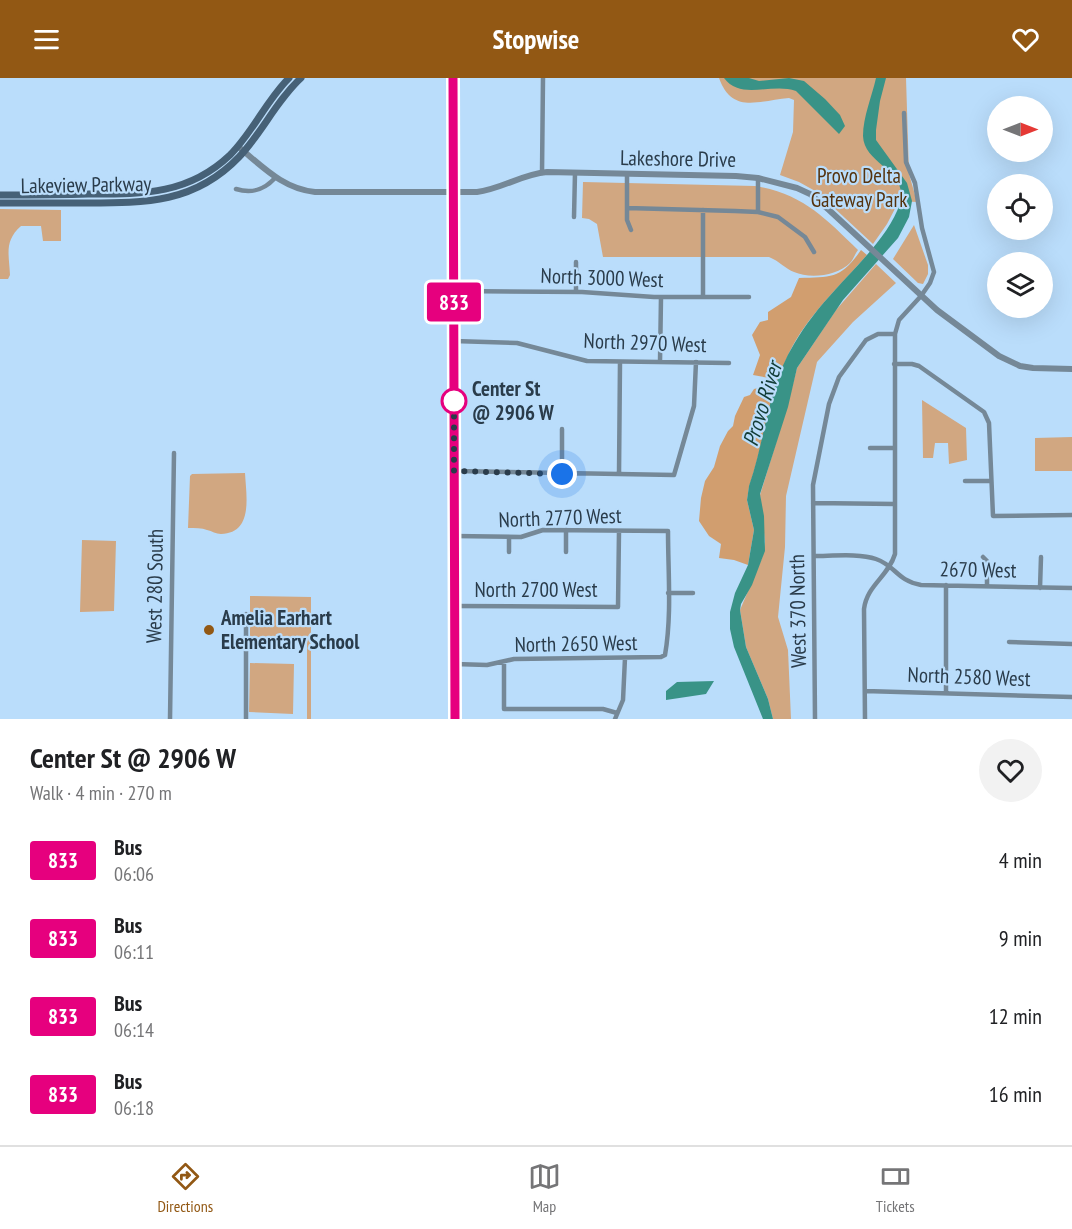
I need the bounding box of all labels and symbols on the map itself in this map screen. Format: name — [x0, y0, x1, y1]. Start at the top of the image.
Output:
north arrow — [987, 96, 1053, 162]
street label: Lakeshore Drive — [620, 144, 736, 173]
park label: Provo Delta Gateway Park — [811, 162, 907, 213]
street label: Lakeview Parkway — [20, 170, 152, 199]
street label: North 3000 West — [540, 262, 664, 293]
line badge: 833 — [420, 282, 488, 322]
street label: North 2970 West — [583, 327, 707, 358]
water label: Provo River — [736, 356, 789, 449]
place label: Center St @ 2906 W — [472, 375, 555, 426]
marker: Center St @ 2906 W — [441, 388, 467, 414]
your location — [547, 459, 577, 489]
street label: North 2770 West — [498, 502, 622, 533]
street label: West 280 South — [140, 529, 169, 643]
street label: West 370 North — [783, 554, 812, 668]
street label: 2670 West — [939, 555, 1017, 584]
street label: North 2700 West — [475, 576, 598, 603]
place label: Amelia Earhart Elementary School — [220, 604, 360, 655]
marker: Amelia Earhart Elementary School — [202, 623, 216, 637]
street label: North 2650 West — [514, 629, 638, 658]
street label: North 2580 West — [907, 661, 1031, 692]

